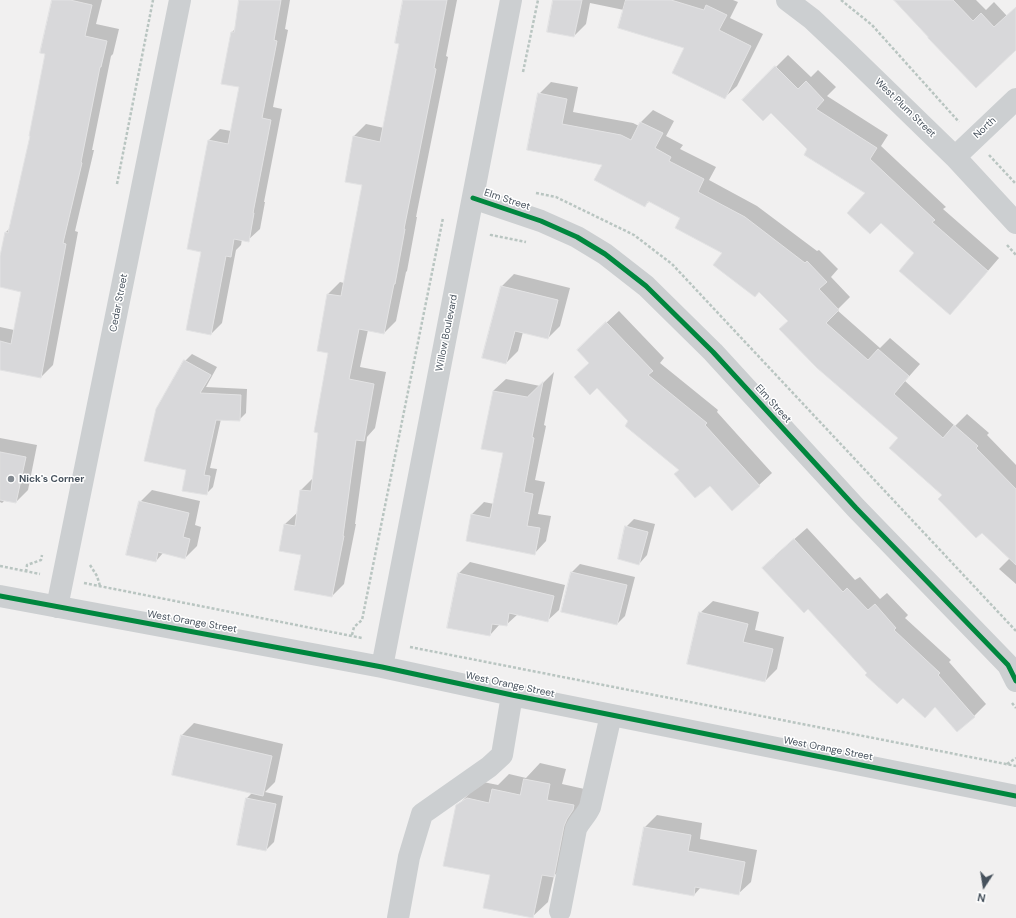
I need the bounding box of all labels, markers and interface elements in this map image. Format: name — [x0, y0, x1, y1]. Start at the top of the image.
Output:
street label: West Plum Street — [872, 76, 938, 140]
street label: North — [971, 115, 999, 141]
street label: Elm Street — [482, 187, 532, 213]
street label: Cedar Street — [107, 273, 131, 333]
street label: Willow Boulevard — [434, 293, 460, 373]
street label: Elm Street — [753, 382, 793, 426]
place label: Nick's Corner — [19, 473, 84, 485]
marker: Nick's Corner — [6, 474, 16, 484]
street label: West Orange Street — [146, 608, 238, 636]
street label: West Orange Street — [464, 670, 556, 700]
street label: West Orange Street — [782, 734, 874, 764]
north arrow — [964, 866, 1004, 906]
text: N — [976, 890, 987, 905]

